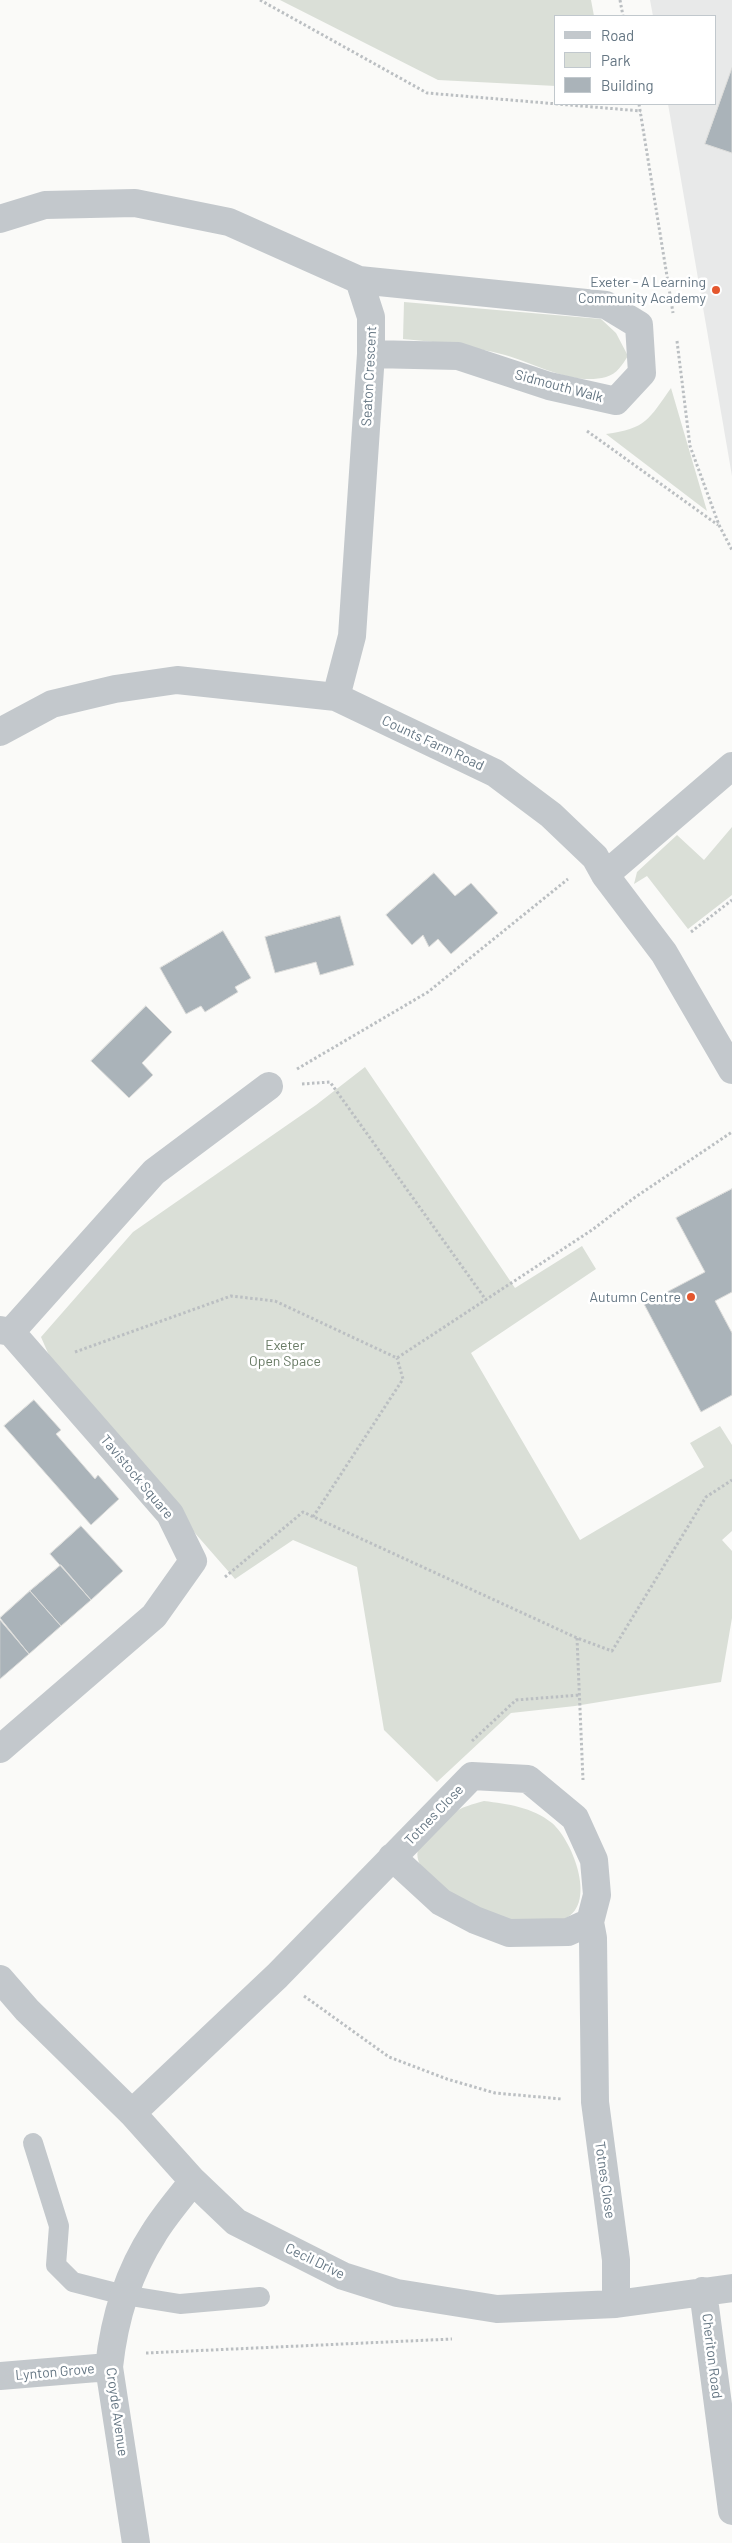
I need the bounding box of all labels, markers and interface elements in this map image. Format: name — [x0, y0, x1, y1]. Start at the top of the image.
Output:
legend — [554, 15, 717, 105]
text: Road — [601, 26, 634, 44]
text: Park — [601, 51, 630, 69]
text: Building — [601, 76, 654, 94]
place label: Exeter - A Learning Community Academy — [578, 274, 706, 306]
marker: Exeter - A Learning Community Academy — [710, 284, 722, 296]
street label: Seaton Crescent — [358, 325, 380, 427]
street label: Sidmouth Walk — [513, 366, 605, 406]
street label: Counts Farm Road — [379, 712, 487, 774]
place label: Autumn Centre — [589, 1289, 681, 1305]
marker: Autumn Centre — [685, 1291, 697, 1303]
park label: Exeter Open Space — [249, 1337, 321, 1370]
street label: Tavistock Square — [97, 1432, 177, 1522]
street label: Totnes Close — [401, 1781, 467, 1849]
street label: Totnes Close — [591, 2140, 619, 2220]
street label: Cecil Drive — [283, 2239, 347, 2283]
street label: Cheriton Road — [698, 2312, 726, 2400]
street label: Lynton Grove — [15, 2360, 95, 2384]
street label: Croyde Avenue — [102, 2367, 132, 2457]

